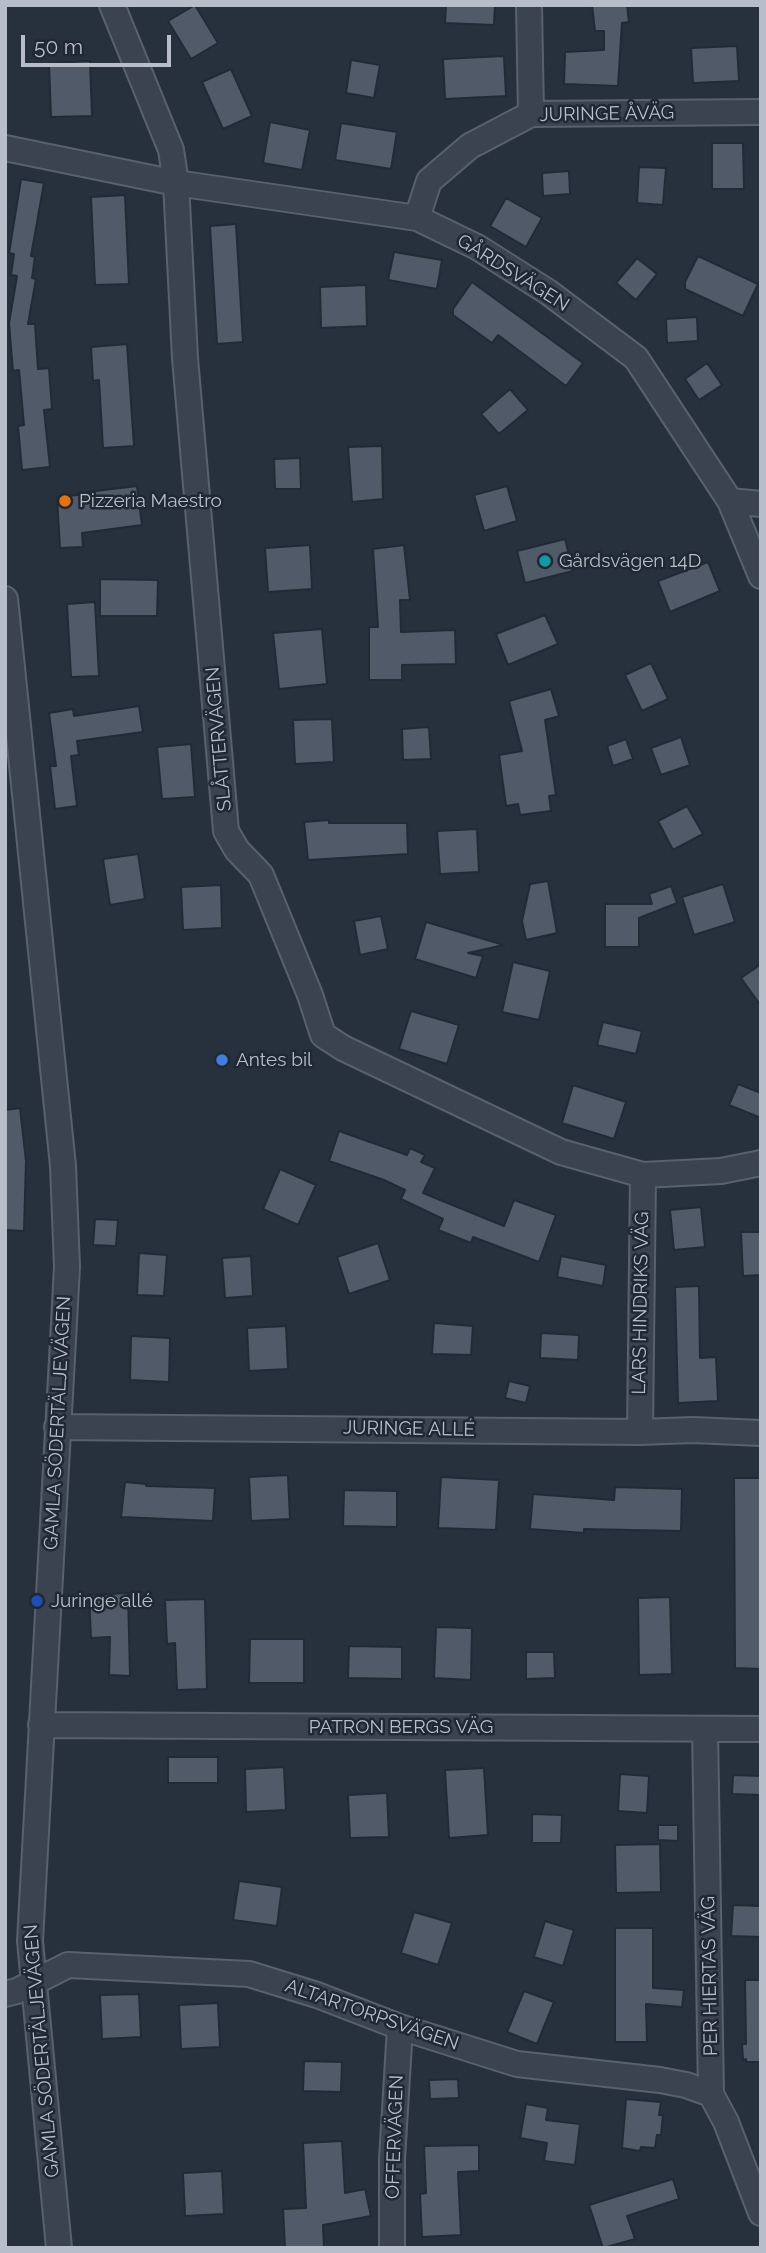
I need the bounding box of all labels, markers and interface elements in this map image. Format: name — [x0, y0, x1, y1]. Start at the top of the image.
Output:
scale bar — [24, 21, 175, 65]
text: 50 m — [34, 34, 83, 59]
street label: JURINGE ÅVÄG — [539, 101, 675, 127]
street label: GÅRDSVÄGEN — [453, 230, 573, 316]
place label: Pizzeria Maestro — [79, 490, 222, 512]
marker: Pizzeria Maestro — [57, 493, 73, 509]
place label: Gårdsvägen 14D — [559, 550, 701, 572]
marker: Gårdsvägen 14D — [537, 553, 553, 569]
street label: SLÅTTERVÄGEN — [201, 666, 237, 812]
place label: Antes bil — [236, 1049, 312, 1071]
marker: Antes bil — [214, 1052, 230, 1068]
street label: LARS HINDRIKS VÄG — [628, 1211, 654, 1395]
street label: GAMLA SÖDERTÄLJEVÄGEN — [40, 1296, 76, 1550]
street label: JURINGE ALLÉ — [343, 1416, 475, 1442]
place label: Juringe allé — [51, 1590, 153, 1612]
marker: Juringe allé — [29, 1593, 45, 1609]
street label: PATRON BERGS VÄG — [309, 1716, 493, 1738]
street label: PER HIERTAS VÄG — [697, 1896, 723, 2056]
street label: GAMLA SÖDERTÄLJEVÄGEN — [20, 1923, 64, 2179]
street label: ALTARTORPSVÄGEN — [282, 1975, 462, 2055]
street label: OFFERVÄGEN — [381, 2075, 409, 2199]

